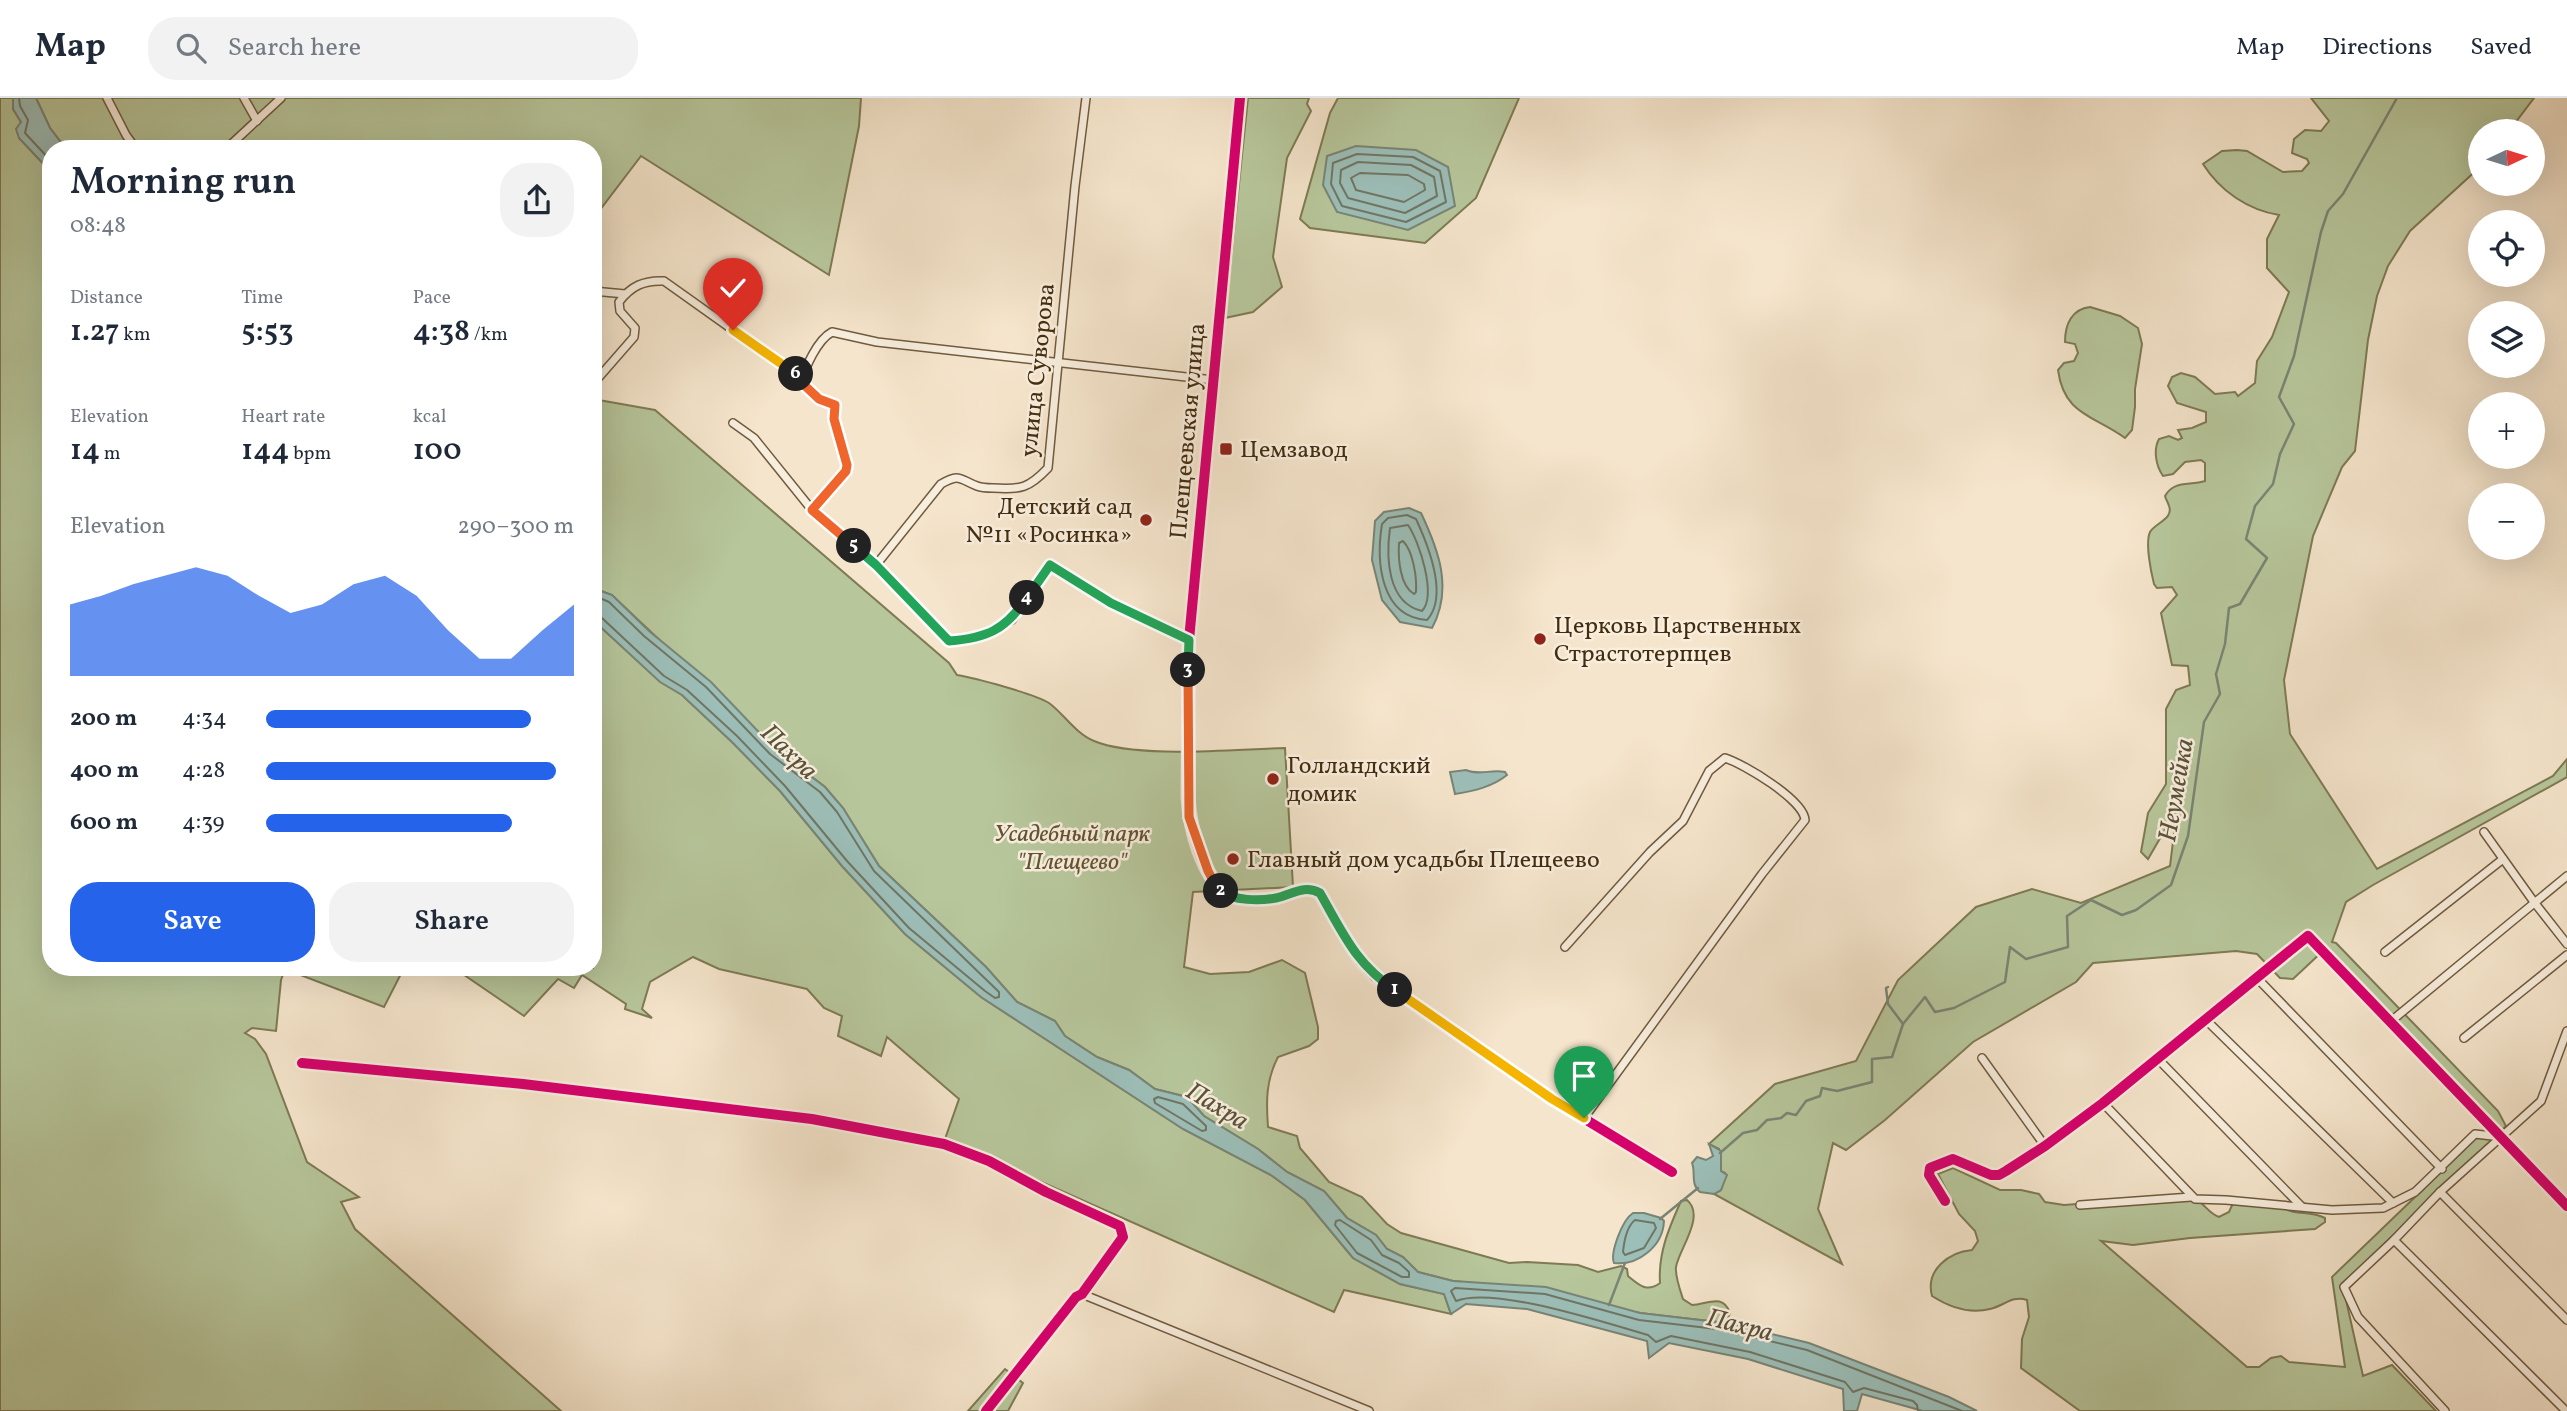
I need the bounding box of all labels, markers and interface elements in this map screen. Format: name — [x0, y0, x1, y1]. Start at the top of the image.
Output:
search box — [148, 17, 638, 80]
text: Map — [35, 25, 106, 71]
icon: search — [172, 29, 210, 67]
text: Search here — [228, 30, 361, 66]
text: Map — [2236, 31, 2284, 65]
text: Directions — [2322, 31, 2432, 65]
text: Saved — [2470, 31, 2532, 65]
north arrow — [2468, 119, 2544, 196]
map controls — [2468, 119, 2545, 560]
text: Morning run — [70, 157, 296, 210]
button: share — [500, 163, 574, 237]
text: 08:48 — [70, 210, 126, 242]
button: locate — [2468, 210, 2545, 287]
pin — [703, 258, 763, 330]
icon: check — [714, 269, 752, 307]
street label: улица Суворова — [1013, 281, 1065, 459]
text: Distance — [70, 285, 143, 311]
text: Time — [241, 285, 283, 311]
text: Pace — [413, 285, 451, 311]
button: layers — [2468, 301, 2545, 378]
text: 1.27 — [70, 311, 120, 353]
text: 5:53 — [241, 311, 293, 353]
text: 4:38 — [413, 311, 470, 353]
text: km — [120, 322, 151, 348]
text: /km — [470, 322, 508, 348]
street label: Плещеевская улица — [1163, 322, 1215, 541]
pin: 6 — [778, 356, 814, 392]
text: 6 — [790, 360, 801, 386]
button: + — [2468, 392, 2545, 469]
text: Elevation — [70, 404, 149, 430]
text: Heart rate — [241, 404, 325, 430]
text: kcal — [413, 404, 446, 430]
text: 14 — [70, 430, 100, 472]
text: 144 — [241, 430, 289, 472]
text: 100 — [413, 430, 462, 472]
place label: Цемзавод — [1240, 434, 1348, 468]
text: m — [100, 441, 121, 467]
text: bpm — [289, 441, 331, 467]
marker: Цемзавод — [1218, 441, 1234, 457]
button: − — [2468, 483, 2545, 560]
place label: Детский сад №11 «Росинка» — [965, 491, 1132, 553]
text: Elevation — [70, 511, 166, 543]
text: 290–300 m — [458, 511, 574, 543]
marker: Детский сад №11 «Росинка» — [1138, 512, 1154, 528]
pin: 5 — [836, 528, 872, 564]
text: 5 — [849, 532, 858, 558]
pin: 4 — [1010, 580, 1044, 616]
text: 4 — [1021, 584, 1032, 610]
place label: Церковь Царственных Страстотерпцев — [1554, 610, 1801, 672]
marker: Церковь Царственных Страстотерпцев — [1532, 631, 1548, 647]
pin: 3 — [1170, 652, 1206, 688]
text: 3 — [1183, 656, 1192, 682]
text: 200 m — [70, 703, 137, 735]
text: 4:34 — [182, 703, 227, 735]
water label: Пахра — [752, 716, 825, 789]
water label: Неумейка — [2150, 736, 2204, 845]
place label: Голландский домик — [1287, 750, 1431, 812]
text: 400 m — [70, 755, 139, 787]
text: 4:28 — [182, 755, 225, 787]
marker: Голландский домик — [1265, 771, 1281, 787]
text: 600 m — [70, 807, 138, 839]
text: 4:39 — [182, 807, 224, 839]
park label: Усадебный парк "Плещеево" — [994, 818, 1150, 880]
place label: Главный дом усадьбы Плещеево — [1247, 844, 1600, 878]
marker: Главный дом усадьбы Плещеево — [1225, 851, 1241, 867]
pin: 2 — [1204, 874, 1238, 908]
text: 2 — [1216, 877, 1225, 903]
button: Save — [70, 882, 315, 962]
button: Share — [329, 882, 574, 962]
pin: 1 — [1378, 972, 1412, 1008]
text: 1 — [1391, 976, 1398, 1002]
pin — [1554, 1046, 1614, 1118]
icon: arrive — [1565, 1057, 1603, 1095]
water label: Пахра — [1179, 1074, 1255, 1139]
water label: Пахра — [1703, 1300, 1776, 1352]

